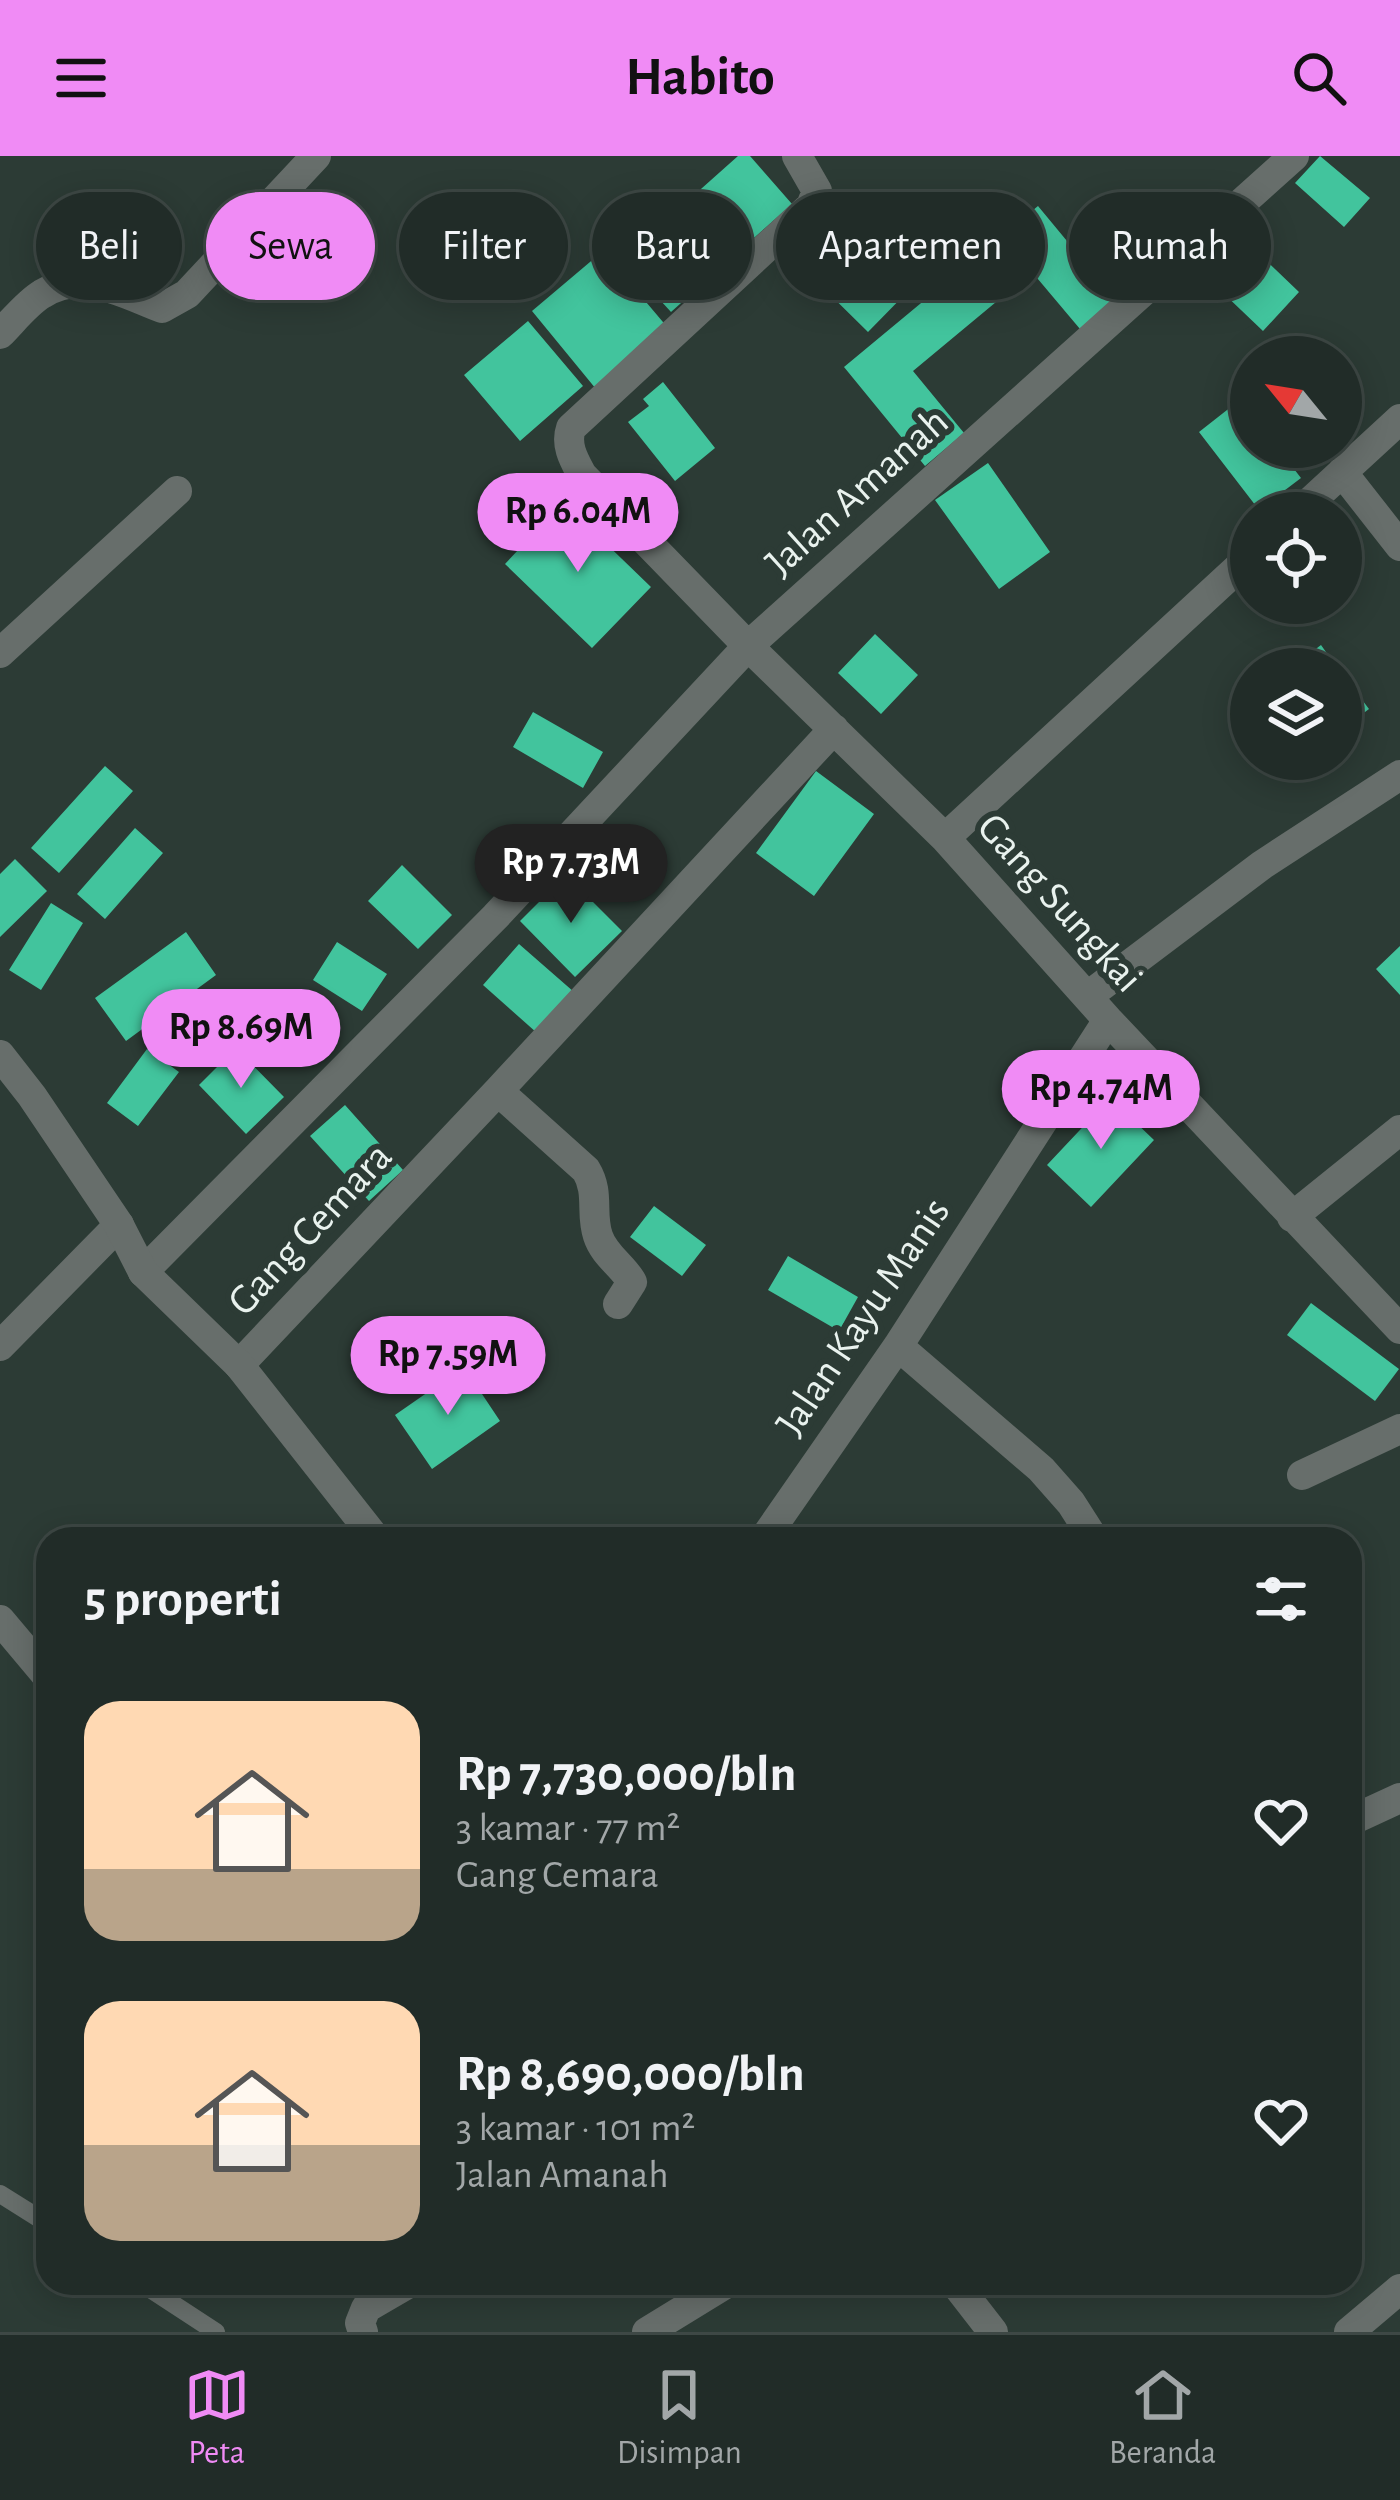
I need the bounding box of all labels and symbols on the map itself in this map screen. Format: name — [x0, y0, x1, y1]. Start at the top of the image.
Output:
north arrow — [1230, 336, 1362, 468]
street label: Jalan Amanah — [758, 400, 956, 584]
pin: Rp 6.04M — [454, 473, 702, 575]
street label: Gang Sungkai — [970, 806, 1150, 1000]
pin: Rp 7.73M — [447, 824, 695, 926]
pin: Rp 8.69M — [117, 989, 365, 1091]
pin: Rp 4.74M — [977, 1050, 1225, 1152]
street label: Gang Cemara — [220, 1135, 400, 1323]
street label: Jalan Kayu Manis — [768, 1191, 958, 1443]
pin: Rp 7.59M — [324, 1316, 572, 1418]

